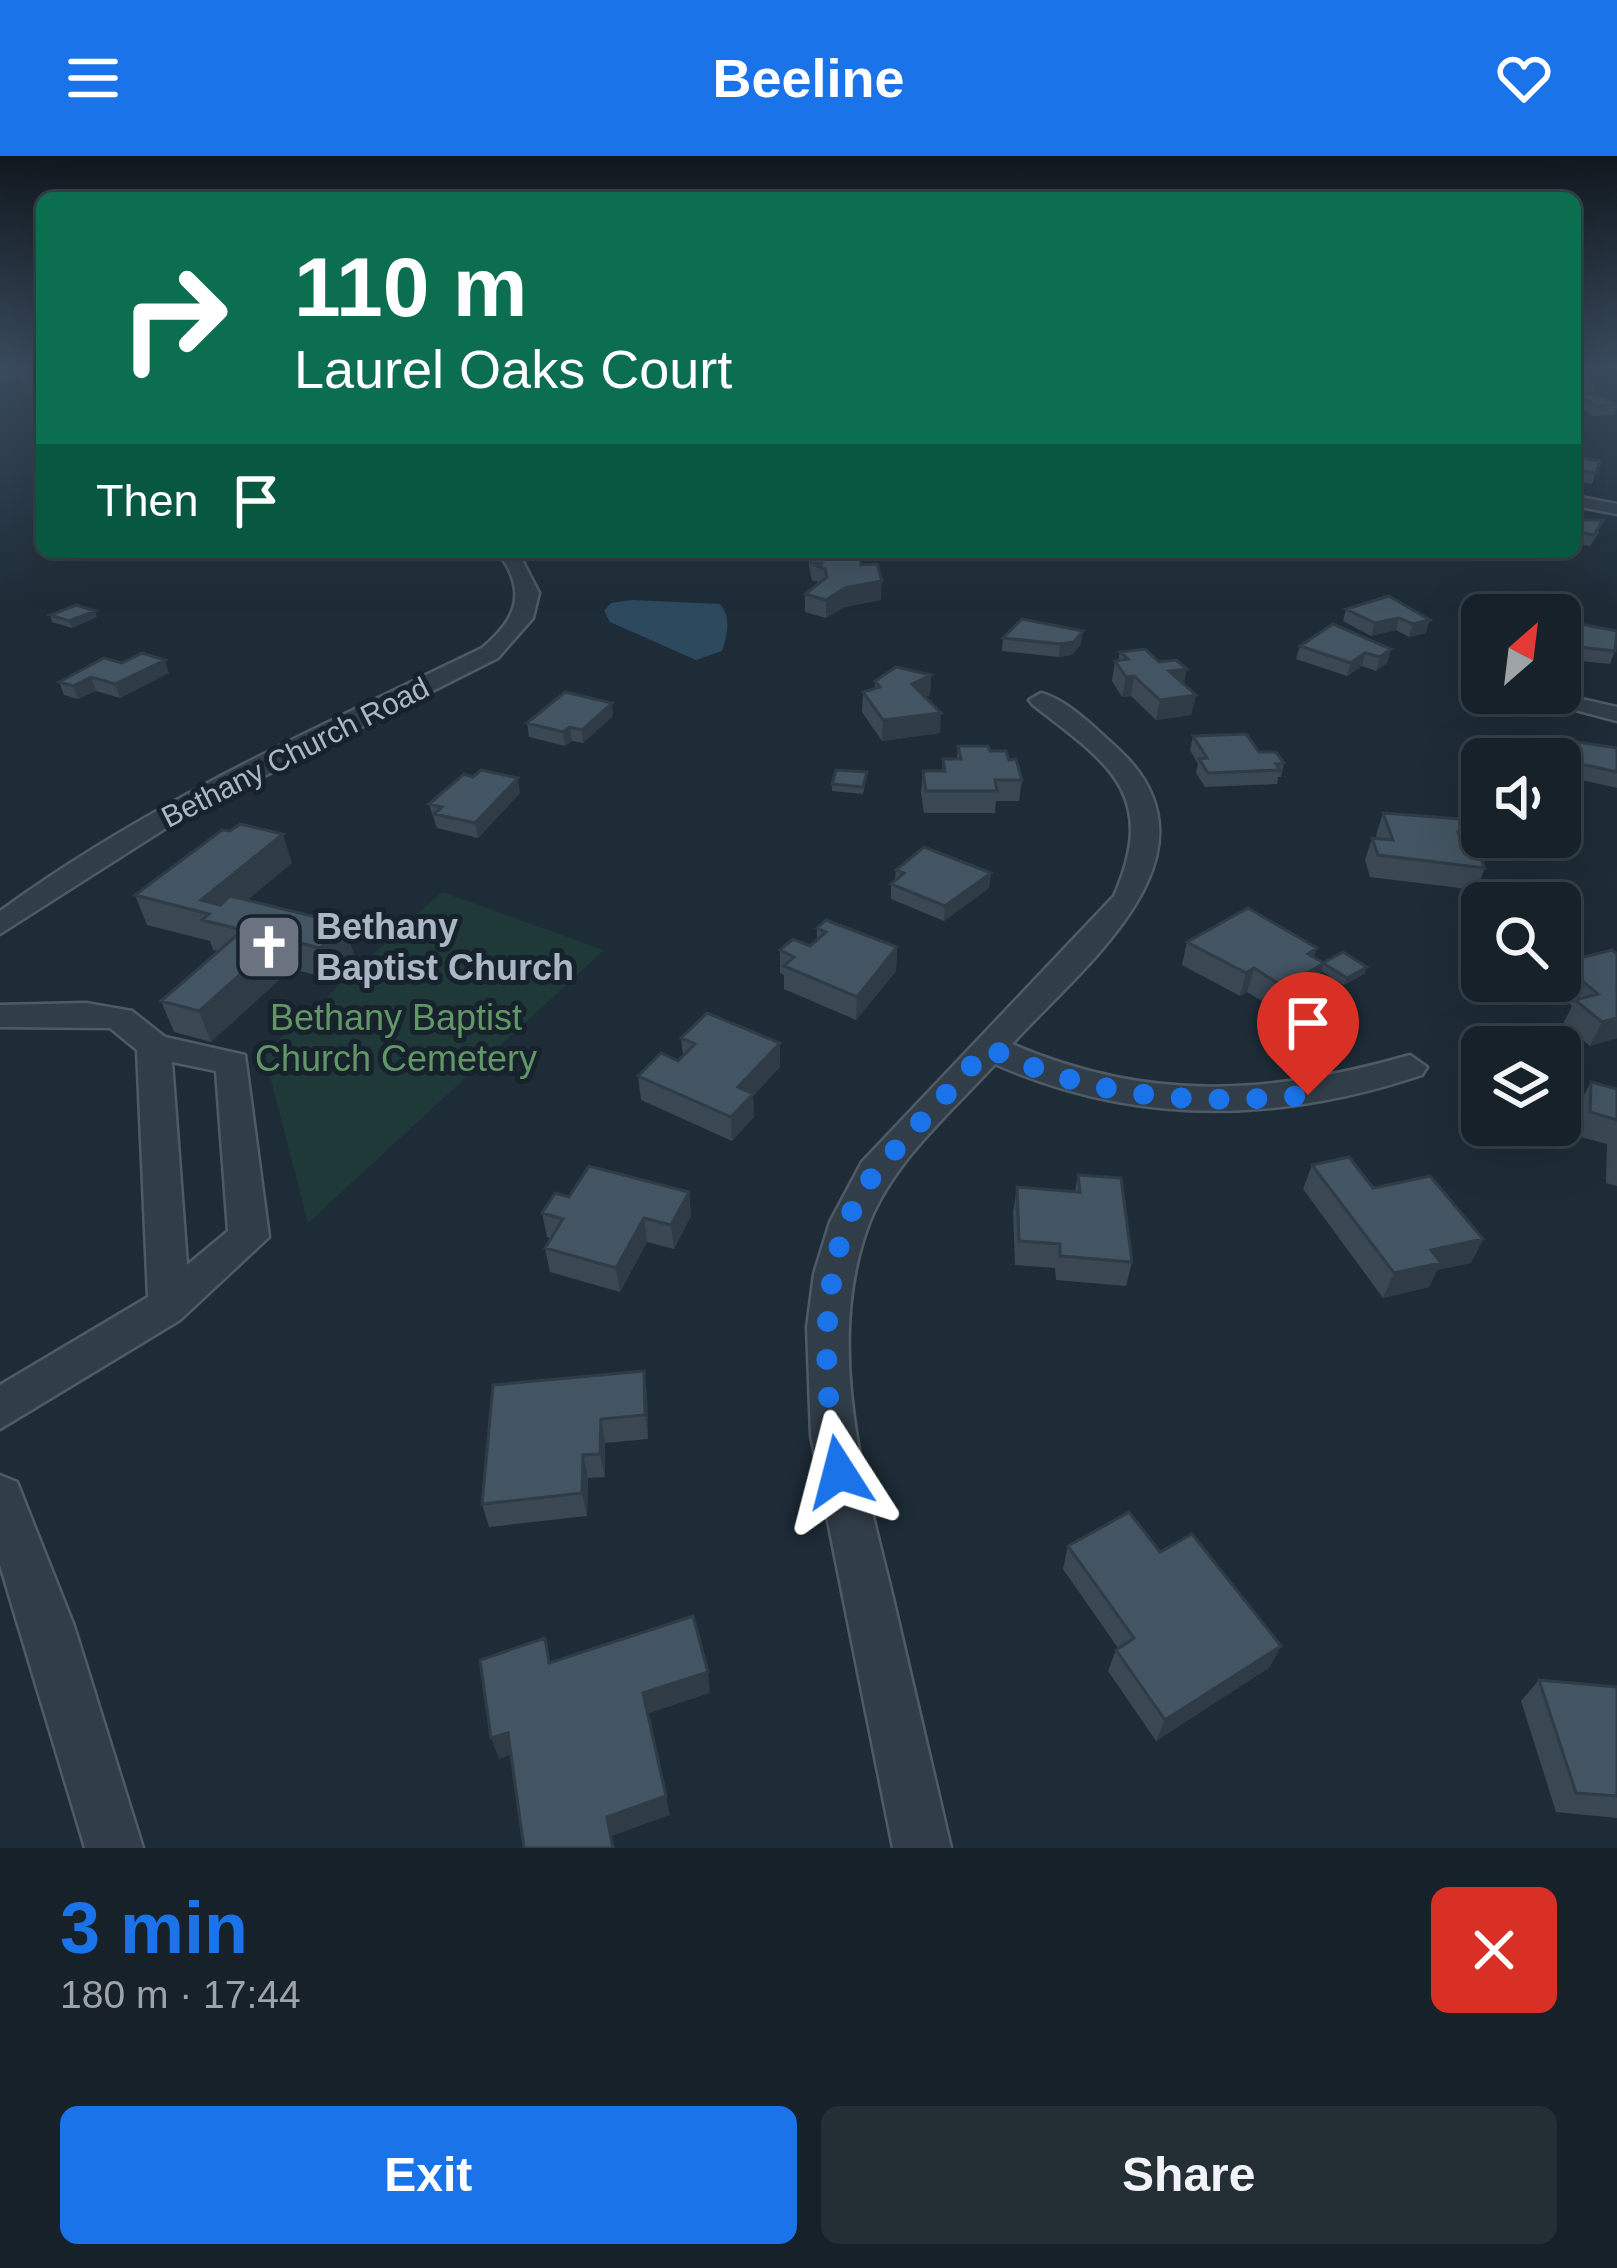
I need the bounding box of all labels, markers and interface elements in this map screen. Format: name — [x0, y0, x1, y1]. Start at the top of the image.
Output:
icon: menu — [60, 45, 126, 111]
icon: heart — [1491, 45, 1557, 111]
text: Beeline — [712, 48, 905, 108]
icon: right — [96, 240, 252, 396]
text: 110 m — [294, 240, 528, 334]
text: Laurel Oaks Court — [294, 339, 732, 399]
icon: arrive — [223, 468, 289, 534]
text: Then — [96, 475, 199, 526]
north arrow — [1461, 594, 1581, 714]
map controls — [1461, 594, 1581, 1146]
street label: Bethany Church Road — [156, 670, 434, 834]
button: sound — [1461, 738, 1581, 858]
button: search — [1461, 882, 1581, 1002]
place label: Bethany Baptist Church — [316, 906, 574, 988]
church icon: Bethany Baptist Church — [234, 912, 304, 982]
pin — [1257, 972, 1359, 1095]
icon: arrive — [1275, 990, 1341, 1056]
park label: Bethany Baptist Church Cemetery — [255, 997, 537, 1079]
button: layers — [1461, 1026, 1581, 1146]
position arrow — [776, 1409, 902, 1535]
button: close — [1431, 1887, 1557, 2013]
text: 3 min — [60, 1888, 248, 1968]
text: 180 m · 17:44 — [60, 1973, 301, 2016]
button: Exit — [60, 2106, 797, 2244]
button: Share — [821, 2106, 1557, 2244]

